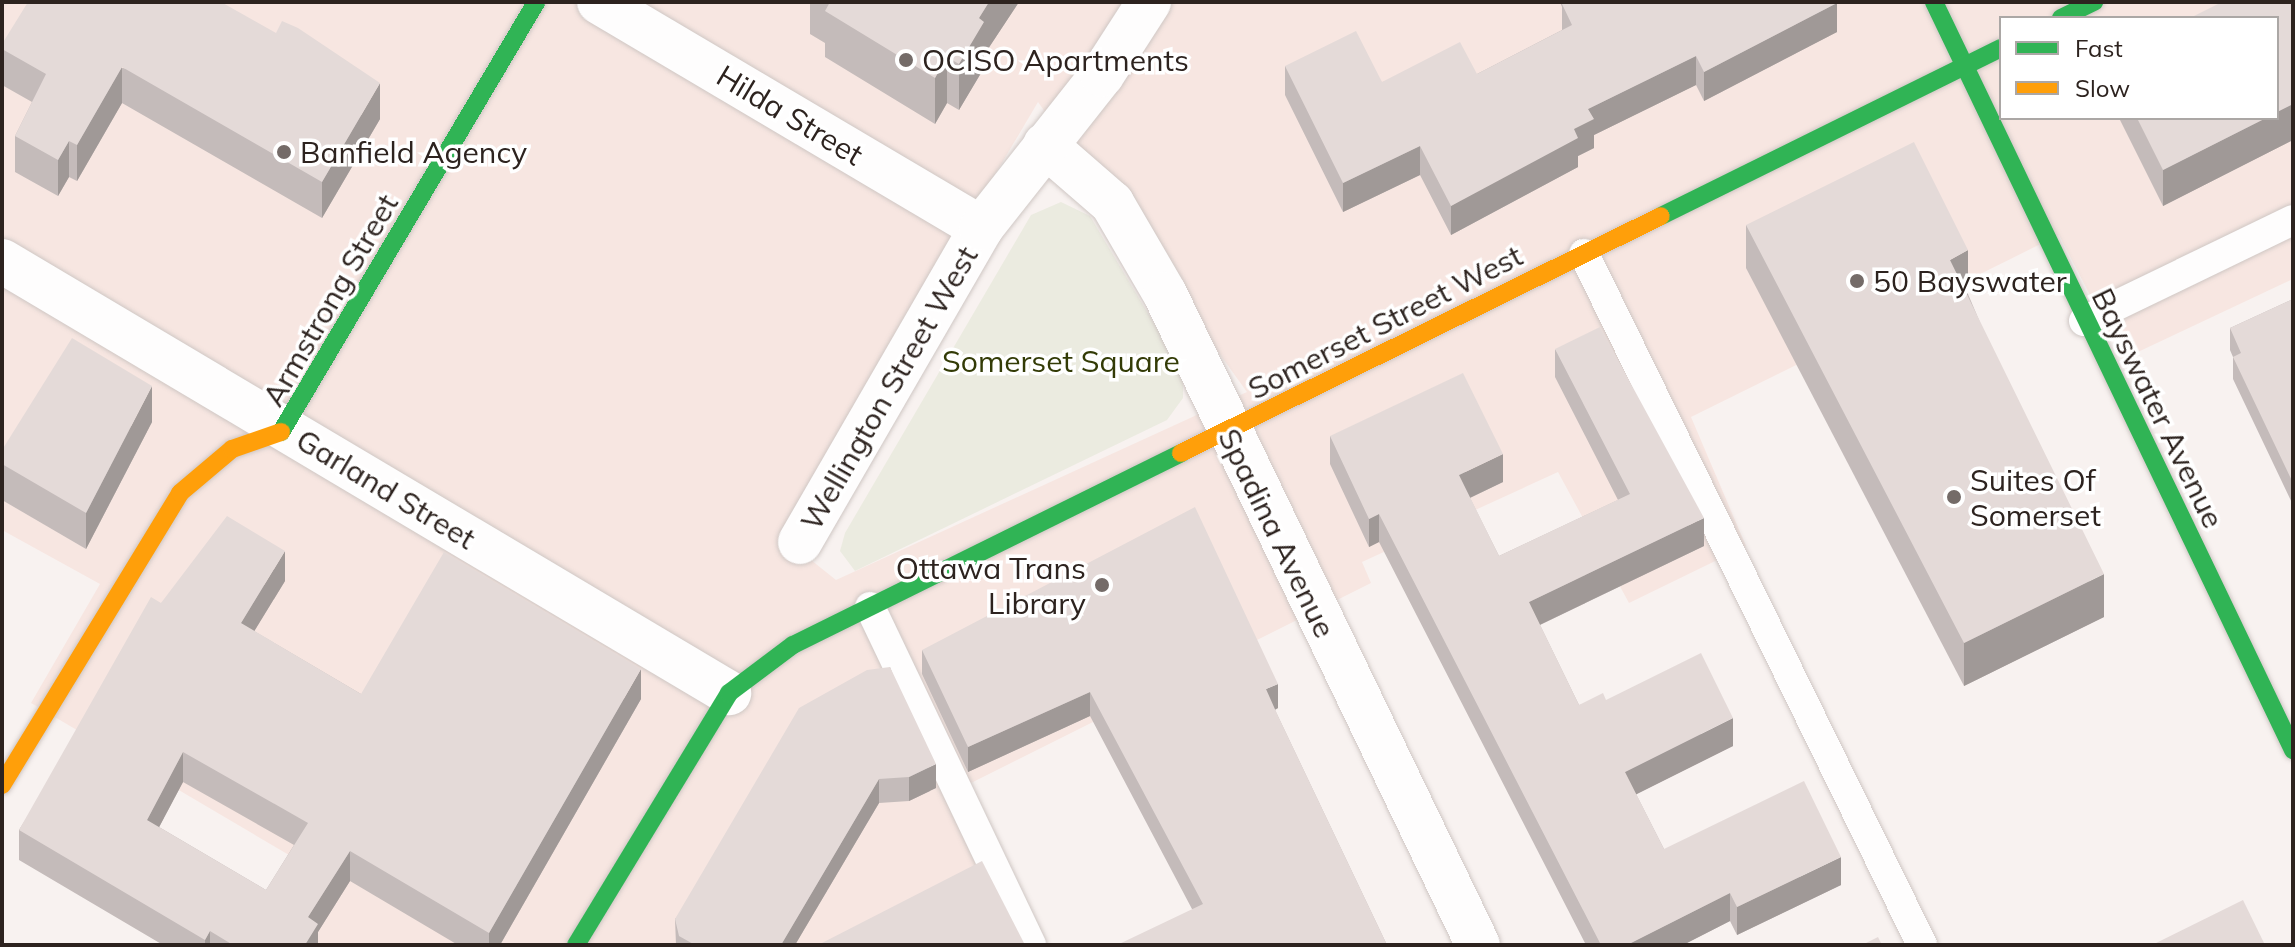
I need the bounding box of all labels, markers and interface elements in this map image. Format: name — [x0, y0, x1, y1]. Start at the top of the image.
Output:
legend — [1999, 16, 2279, 120]
text: Fast — [2075, 33, 2123, 63]
place label: OCISO Apartments — [922, 42, 1189, 78]
marker: OCISO Apartments — [897, 51, 915, 69]
street label: Hilda Street — [710, 57, 870, 173]
text: Slow — [2075, 73, 2130, 103]
place label: Banfield Agency — [300, 134, 527, 170]
marker: Banfield Agency — [275, 143, 293, 161]
street label: Armstrong Street — [255, 188, 405, 412]
street label: Somerset Street West — [1242, 237, 1528, 407]
street label: Wellington Street West — [793, 240, 985, 536]
place label: 50 Bayswater — [1873, 263, 2067, 299]
marker: 50 Bayswater — [1848, 272, 1866, 290]
street label: Bayswater Avenue — [2084, 282, 2232, 534]
park label: Somerset Square — [942, 343, 1180, 379]
street label: Garland Street — [290, 421, 482, 557]
street label: Spadina Avenue — [1211, 423, 1343, 643]
place label: Suites Of Somerset — [1970, 462, 2101, 532]
marker: Suites Of Somerset — [1945, 488, 1963, 506]
place label: Ottawa Trans Library — [896, 550, 1086, 620]
marker: Ottawa Trans Library — [1093, 576, 1111, 594]

